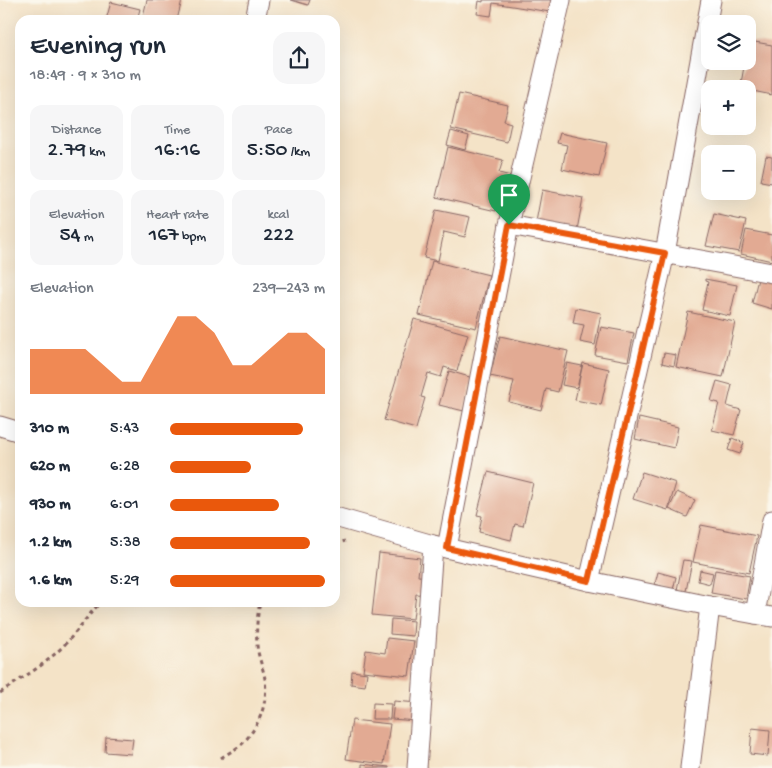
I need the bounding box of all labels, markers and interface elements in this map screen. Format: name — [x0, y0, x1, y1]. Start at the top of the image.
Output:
map controls — [701, 15, 756, 200]
button: layers — [701, 15, 756, 70]
text: Evening run — [30, 31, 166, 64]
button: share — [273, 32, 325, 84]
text: 18:49 · 9 × 310 m — [30, 67, 141, 86]
button: + — [701, 80, 756, 135]
text: Distance — [52, 122, 101, 139]
text: Time — [165, 122, 190, 139]
text: Pace — [265, 122, 292, 139]
text: 2.79 — [48, 139, 86, 164]
text: 16:16 — [155, 139, 200, 164]
text: 5:50 — [247, 139, 287, 164]
text: km — [86, 144, 105, 161]
text: /km — [287, 144, 310, 161]
button: − — [701, 145, 756, 200]
pin — [488, 174, 530, 225]
icon: arrive — [495, 181, 523, 209]
text: Elevation — [49, 207, 104, 224]
text: Heart rate — [146, 207, 209, 224]
text: kcal — [268, 207, 289, 224]
text: 54 — [59, 224, 80, 249]
text: 167 — [149, 224, 179, 249]
text: 222 — [263, 224, 294, 249]
text: m — [80, 229, 94, 246]
text: bpm — [179, 229, 206, 246]
text: Elevation — [30, 280, 94, 299]
text: 239–243 m — [252, 280, 325, 299]
text: 310 m — [30, 420, 69, 439]
text: 5:43 — [110, 420, 139, 439]
text: 620 m — [30, 458, 70, 477]
text: 6:28 — [110, 458, 140, 477]
text: 930 m — [30, 496, 71, 515]
text: 6:01 — [110, 496, 139, 515]
text: 1.2 km — [30, 534, 72, 553]
text: 5:38 — [110, 534, 141, 553]
text: 1.6 km — [30, 572, 72, 591]
text: 5:29 — [110, 572, 139, 591]

